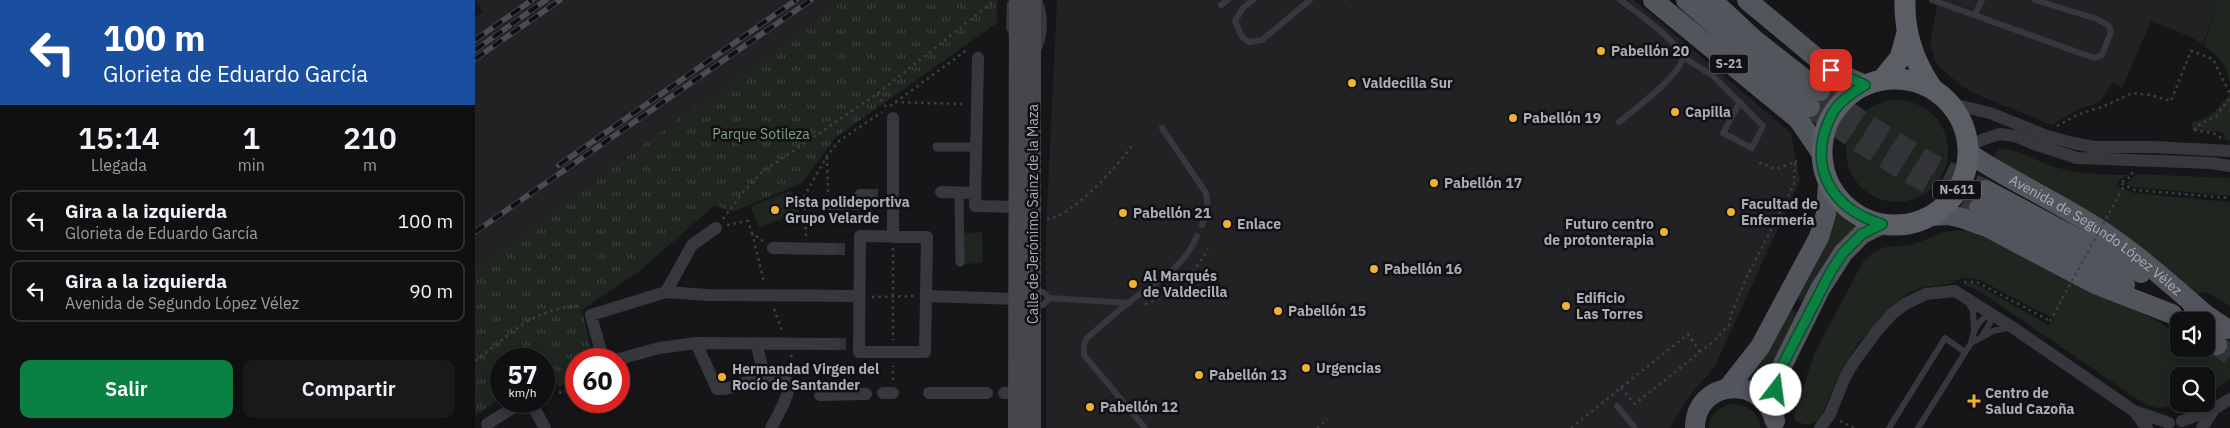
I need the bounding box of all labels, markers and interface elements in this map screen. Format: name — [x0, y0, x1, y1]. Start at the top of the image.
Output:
text: 100 m — [103, 15, 206, 61]
icon: left — [20, 20, 85, 85]
place label: Pabellón 20 — [1611, 42, 1689, 60]
marker: Pabellón 20 — [1595, 45, 1607, 57]
pin — [1810, 49, 1852, 91]
road number: S-21 — [1710, 54, 1748, 74]
icon: arrive — [1817, 56, 1845, 84]
text: Glorieta de Eduardo García — [103, 59, 368, 88]
place label: Valdecilla Sur — [1362, 74, 1453, 92]
marker: Valdecilla Sur — [1346, 77, 1358, 89]
place label: Capilla — [1685, 103, 1731, 121]
street label: Calle de Jerónimo Sainz de la Maza — [1024, 104, 1042, 324]
marker: Capilla — [1669, 106, 1681, 118]
place label: Pabellón 19 — [1523, 109, 1601, 127]
marker: Pabellón 19 — [1507, 112, 1519, 124]
text: 15:14 — [78, 118, 160, 157]
text: 1 — [242, 118, 260, 157]
text: 210 — [343, 118, 397, 157]
park label: Parque Sotileza — [712, 125, 810, 143]
text: Llegada — [91, 155, 147, 175]
text: min — [238, 155, 265, 175]
text: m — [363, 155, 377, 175]
street label: Avenida de Segundo López Vélez — [2006, 171, 2187, 300]
place label: Pabellón 17 — [1444, 174, 1522, 192]
marker: Pabellón 17 — [1428, 177, 1440, 189]
road number: N-611 — [1933, 180, 1981, 200]
place label: Pista polideportiva Grupo Velarde — [785, 193, 910, 227]
place label: Facultad de Enfermería — [1741, 195, 1818, 229]
text: Gira a la izquierda — [65, 199, 227, 223]
marker: Pista polideportiva Grupo Velarde — [769, 204, 781, 216]
place label: Pabellón 21 — [1133, 204, 1212, 222]
marker: Facultad de Enfermería — [1725, 206, 1737, 218]
icon: left — [22, 207, 50, 235]
marker: Pabellón 21 — [1117, 207, 1129, 219]
text: 100 m — [398, 209, 453, 233]
place label: Enlace — [1237, 215, 1281, 233]
place label: Futuro centro de protonterapia — [1544, 215, 1654, 249]
marker: Enlace — [1221, 218, 1233, 230]
text: Glorieta de Eduardo García — [65, 223, 258, 243]
marker: Futuro centro de protonterapia — [1658, 226, 1670, 238]
place label: Pabellón 16 — [1384, 260, 1462, 278]
marker: Pabellón 16 — [1368, 263, 1380, 275]
place label: Al Marqués de Valdecilla — [1143, 267, 1227, 301]
text: Gira a la izquierda — [65, 269, 227, 293]
icon: left — [22, 277, 50, 305]
marker: Al Marqués de Valdecilla — [1127, 278, 1139, 290]
text: 90 m — [409, 279, 453, 303]
place label: Edificio Las Torres — [1576, 289, 1643, 323]
text: Avenida de Segundo López Vélez — [65, 293, 299, 313]
marker: Edificio Las Torres — [1560, 300, 1572, 312]
place label: Pabellón 15 — [1288, 302, 1366, 320]
marker: Pabellón 15 — [1272, 305, 1284, 317]
map controls — [2170, 312, 2215, 412]
button: sound — [2170, 312, 2215, 357]
speed limit sign: 60 — [565, 348, 630, 413]
text: 57 — [507, 358, 538, 391]
place label: Urgencias — [1316, 359, 1381, 377]
button: Salir — [20, 360, 233, 418]
button: Compartir — [243, 360, 455, 418]
place label: Hermandad Virgen del Rocío de Santander — [732, 360, 879, 394]
marker: Urgencias — [1300, 362, 1312, 374]
position arrow — [1749, 363, 1801, 415]
place label: Pabellón 13 — [1209, 366, 1287, 384]
button: search — [2170, 367, 2215, 412]
marker: Pabellón 13 — [1193, 369, 1205, 381]
marker: Hermandad Virgen del Rocío de Santander — [716, 371, 728, 383]
place label: Centro de Salud Cazoña — [1985, 384, 2075, 418]
text: km/h — [508, 385, 537, 400]
marker: Centro de Salud Cazoña — [1967, 394, 1981, 408]
place label: Pabellón 12 — [1100, 398, 1178, 416]
marker: Pabellón 12 — [1084, 401, 1096, 413]

